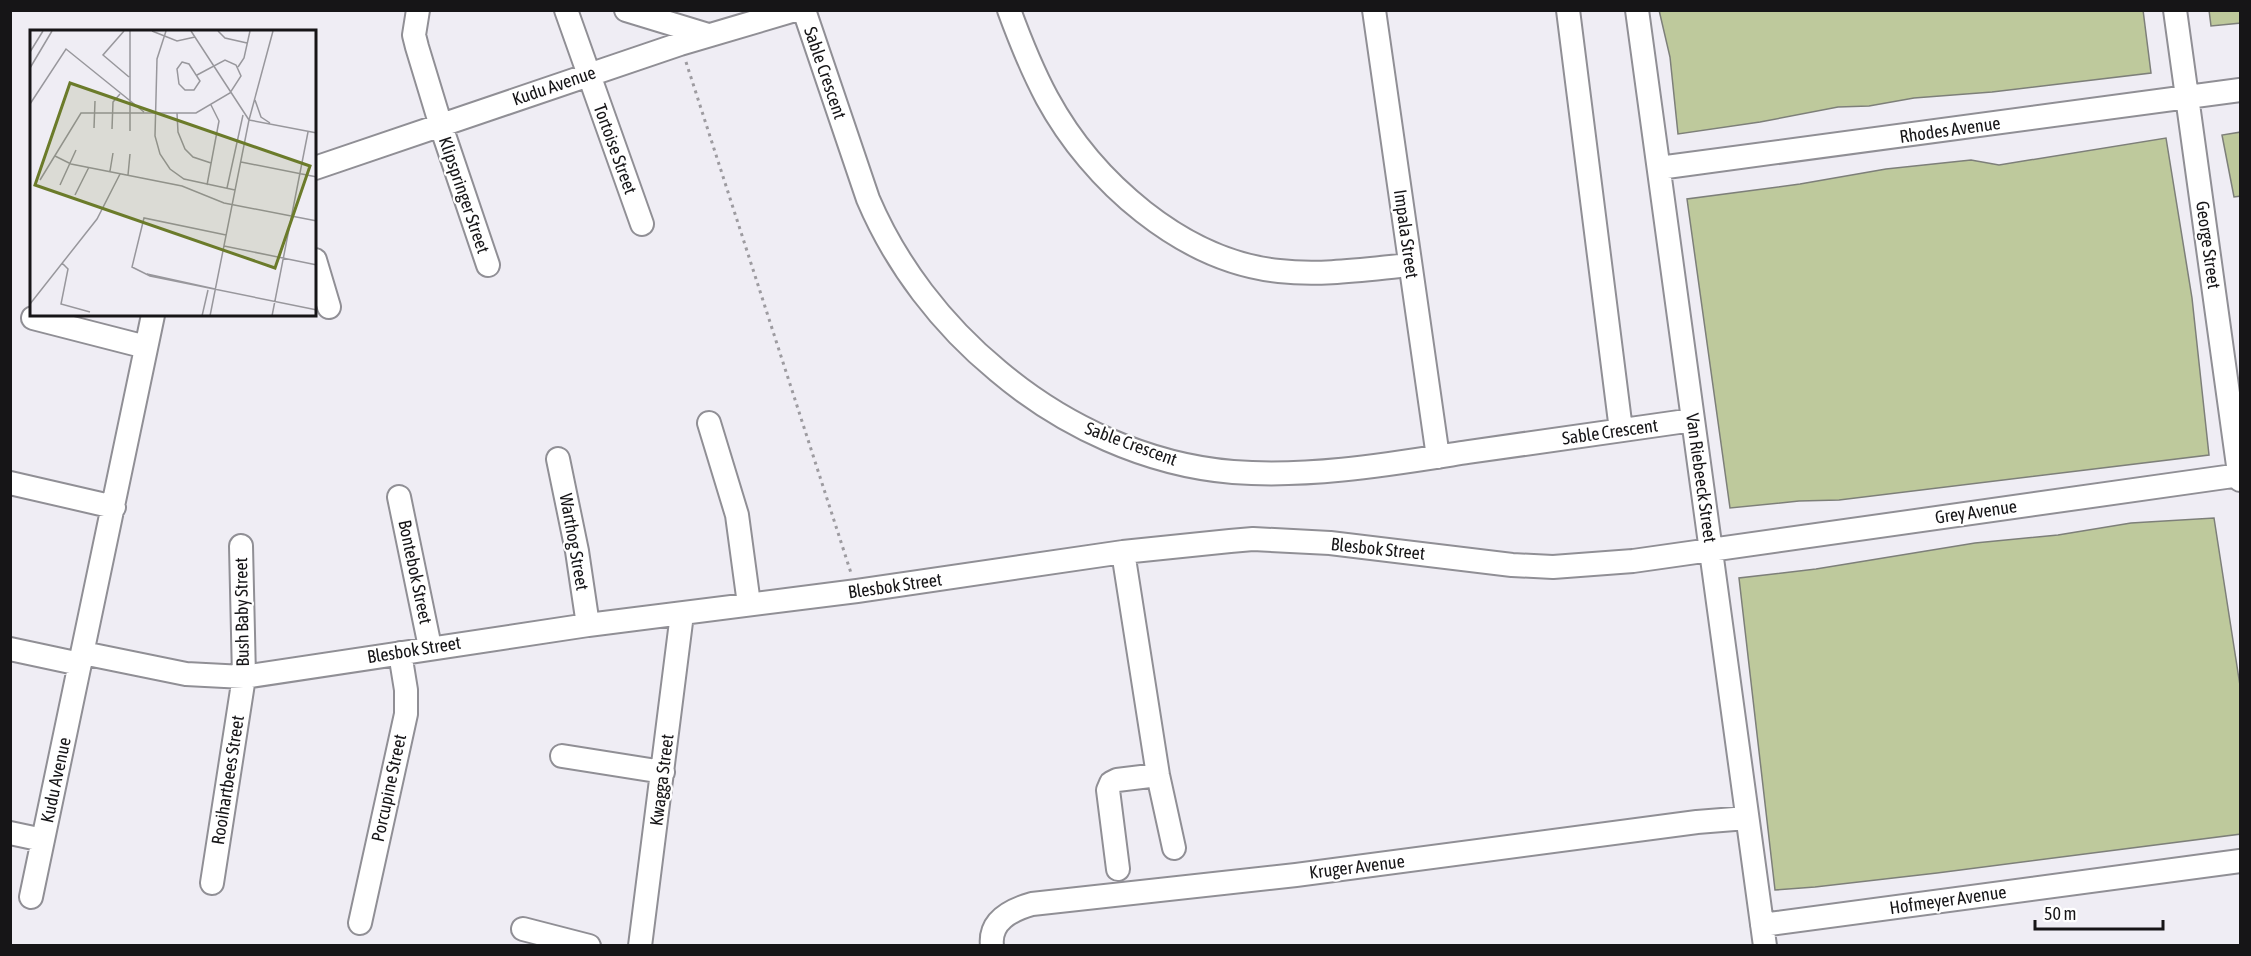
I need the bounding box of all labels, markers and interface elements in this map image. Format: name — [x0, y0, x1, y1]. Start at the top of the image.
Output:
street label: Sable Crescent — [800, 24, 851, 122]
inset map — [30, 30, 316, 316]
street label: Kudu Avenue — [509, 61, 598, 110]
street label: Tortoise Street — [589, 101, 641, 197]
street label: Rhodes Avenue — [1898, 112, 2002, 147]
street label: Klipspringer Street — [435, 134, 494, 256]
street label: Impala Street — [1390, 188, 1423, 280]
street label: George Street — [2192, 200, 2225, 290]
street label: Van Riebeeck Street — [1682, 412, 1721, 544]
street label: Sable Crescent — [1561, 414, 1659, 449]
street label: Sable Crescent — [1082, 417, 1180, 470]
street label: Warthog Street — [556, 492, 593, 592]
street label: Grey Avenue — [1934, 495, 2018, 528]
street label: Bontebok Street — [394, 518, 437, 626]
street label: Blesbok Street — [1330, 533, 1426, 564]
street label: Bush Baby Street — [230, 557, 253, 667]
street label: Blesbok Street — [847, 569, 943, 602]
street label: Blesbok Street — [366, 632, 462, 667]
street label: Rooihartbees Street — [207, 714, 248, 846]
street label: Porcupine Street — [367, 732, 410, 844]
street label: Kwagga Street — [645, 733, 678, 827]
street label: Kudu Avenue — [36, 735, 75, 825]
street label: Kruger Avenue — [1308, 850, 1406, 883]
street label: Hofmeyer Avenue — [1888, 881, 2008, 918]
scale bar — [2035, 893, 2162, 931]
text: 50 m — [2044, 903, 2076, 924]

